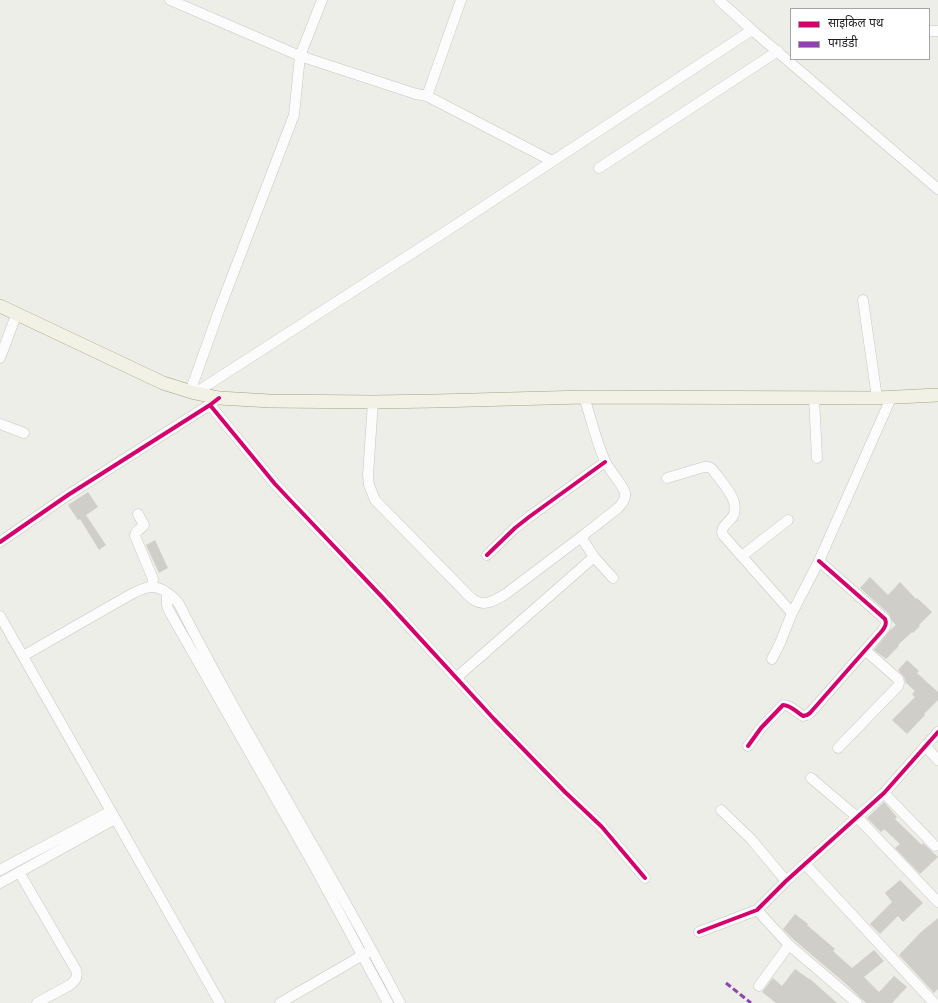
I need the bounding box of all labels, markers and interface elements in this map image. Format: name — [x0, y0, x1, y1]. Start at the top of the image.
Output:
legend — [790, 8, 930, 60]
text: साइकिल पथ — [828, 16, 883, 30]
text: पगडंडी — [828, 36, 858, 50]

